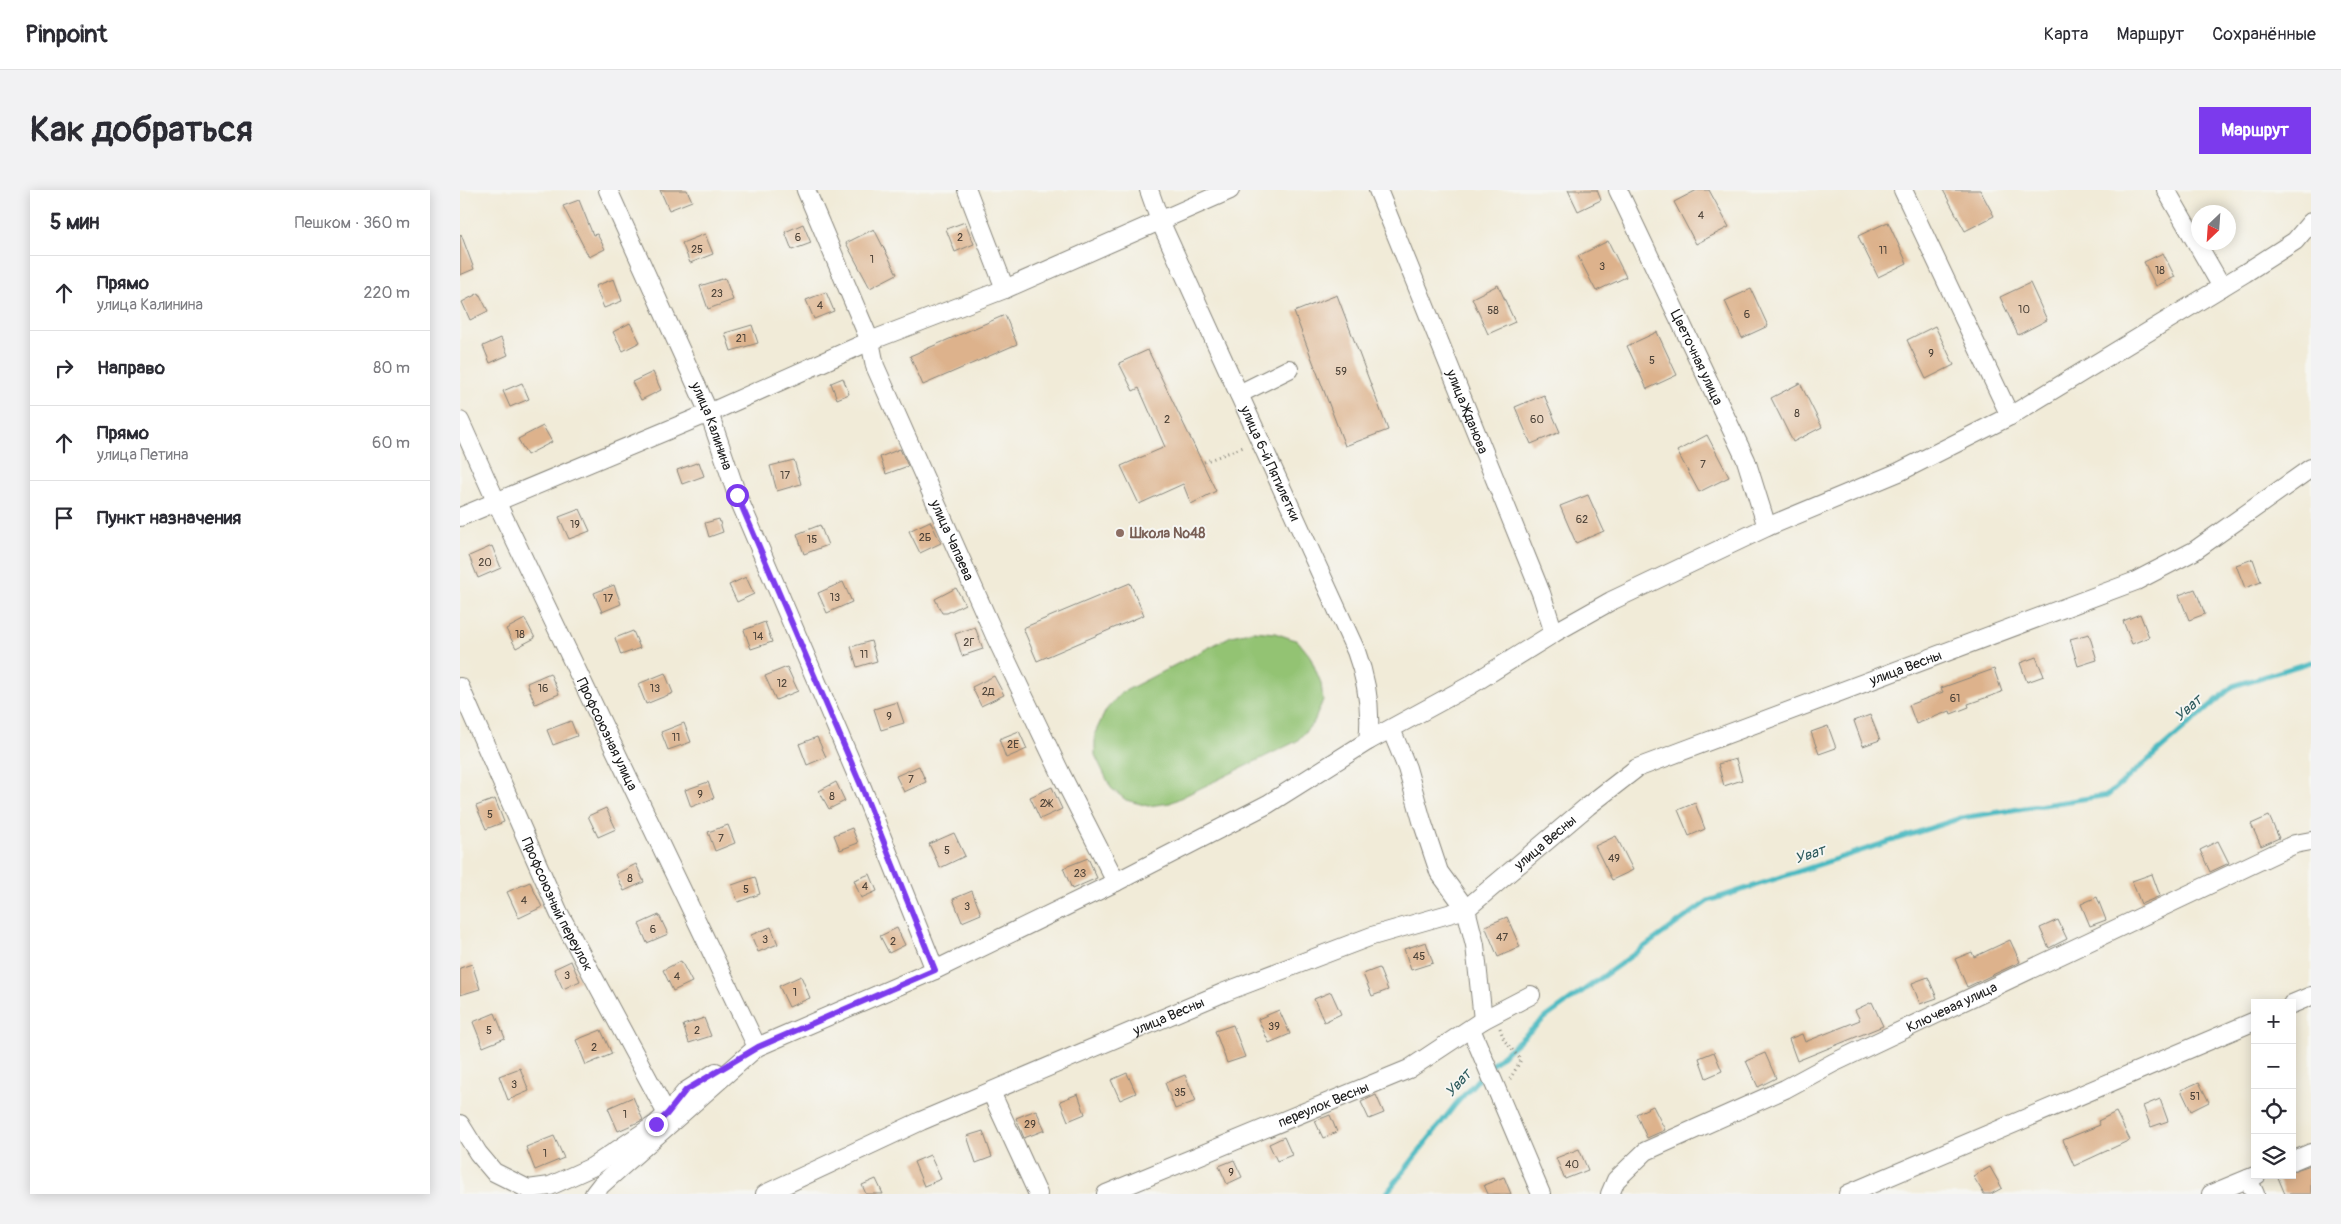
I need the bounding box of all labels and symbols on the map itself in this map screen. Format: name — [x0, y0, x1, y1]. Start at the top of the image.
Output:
north arrow — [2191, 205, 2236, 250]
house number: 4 — [1698, 209, 1705, 222]
house number: 6 — [795, 231, 801, 244]
house number: 2 — [957, 231, 963, 244]
house number: 25 — [691, 243, 703, 256]
house number: 11 — [1879, 244, 1887, 257]
house number: 1 — [870, 253, 874, 266]
house number: 3 — [1599, 260, 1605, 273]
house number: 18 — [2155, 264, 2165, 277]
house number: 23 — [711, 287, 723, 300]
house number: 4 — [817, 299, 824, 312]
house number: 10 — [2018, 303, 2030, 316]
house number: 58 — [1487, 304, 1499, 317]
street label: Цветочная улица — [1667, 307, 1727, 408]
house number: 6 — [1744, 308, 1750, 321]
house number: 21 — [736, 332, 746, 345]
house number: 9 — [1928, 347, 1934, 360]
house number: 5 — [1649, 354, 1655, 367]
house number: 59 — [1335, 365, 1347, 378]
street label: улица Жданова — [1442, 366, 1492, 456]
street label: улица Калинина — [687, 379, 736, 472]
street label: улица 6-й Пятилетки — [1236, 402, 1304, 524]
house number: 8 — [1794, 407, 1800, 420]
house number: 2 — [1164, 413, 1170, 426]
house number: 60 — [1530, 413, 1544, 426]
house number: 7 — [1700, 458, 1706, 471]
house number: 17 — [780, 469, 790, 482]
route start — [726, 484, 749, 507]
street label: улица Чапаева — [926, 496, 977, 583]
house number: 62 — [1576, 513, 1588, 526]
house number: 19 — [570, 518, 580, 531]
place label: Школа №48 — [1129, 525, 1205, 542]
marker: Школа №48 — [1114, 527, 1126, 539]
house number: 2Б — [919, 531, 931, 544]
house number: 15 — [807, 533, 817, 546]
house number: 20 — [478, 556, 492, 569]
house number: 13 — [830, 591, 840, 604]
house number: 17 — [603, 592, 613, 605]
house number: 18 — [515, 628, 525, 641]
house number: 14 — [753, 630, 764, 643]
house number: 2Г — [963, 636, 975, 649]
street label: улица Весны — [1866, 647, 1944, 689]
house number: 11 — [860, 648, 868, 661]
street label: Профсоюзная улица — [573, 675, 641, 793]
house number: 12 — [777, 677, 787, 690]
house number: 16 — [538, 682, 548, 695]
house number: 13 — [650, 682, 660, 695]
house number: 2Д — [982, 685, 995, 698]
water label: Уват — [2170, 689, 2208, 726]
house number: 61 — [1950, 692, 1960, 705]
house number: 9 — [886, 710, 892, 723]
house number: 11 — [672, 731, 680, 744]
house number: 2Е — [1007, 738, 1019, 751]
house number: 7 — [908, 773, 914, 786]
house number: 9 — [697, 788, 703, 801]
house number: 8 — [829, 790, 835, 803]
house number: 2Ж — [1040, 797, 1054, 810]
house number: 5 — [487, 808, 493, 821]
street label: улица Весны — [1510, 812, 1580, 874]
house number: 7 — [718, 832, 724, 845]
street label: Профсоюзный переулок — [518, 835, 597, 974]
water label: Уват — [1793, 840, 1830, 868]
house number: 5 — [944, 844, 950, 857]
house number: 49 — [1608, 852, 1620, 865]
house number: 2З — [1074, 867, 1086, 880]
house number: 8 — [627, 872, 633, 885]
house number: 4 — [862, 880, 869, 893]
house number: 5 — [743, 883, 749, 896]
house number: 4 — [521, 894, 528, 907]
house number: 3 — [964, 900, 970, 913]
house number: 6 — [650, 923, 656, 936]
house number: 47 — [1496, 931, 1508, 944]
house number: 3 — [762, 933, 768, 946]
house number: 2 — [890, 935, 896, 948]
house number: 45 — [1413, 950, 1425, 963]
house number: 3 — [564, 969, 570, 982]
house number: 4 — [674, 970, 681, 983]
street label: Ключевая улица — [1904, 979, 2000, 1036]
house number: 1 — [793, 986, 797, 999]
street label: улица Весны — [1129, 994, 1207, 1040]
house number: 39 — [1268, 1020, 1280, 1033]
house number: 5 — [486, 1024, 492, 1037]
house number: 2 — [694, 1024, 700, 1037]
house number: 2 — [591, 1041, 597, 1054]
water label: Уват — [1441, 1064, 1477, 1101]
house number: 3 — [511, 1078, 517, 1091]
street label: переулок Весны — [1275, 1079, 1371, 1131]
house number: 35 — [1174, 1086, 1186, 1099]
house number: 51 — [2190, 1090, 2200, 1103]
house number: 1 — [623, 1108, 627, 1121]
route end — [645, 1113, 668, 1136]
house number: 29 — [1024, 1118, 1036, 1131]
house number: 1 — [543, 1147, 547, 1160]
house number: 40 — [1565, 1158, 1579, 1171]
house number: 9 — [1228, 1166, 1234, 1179]

